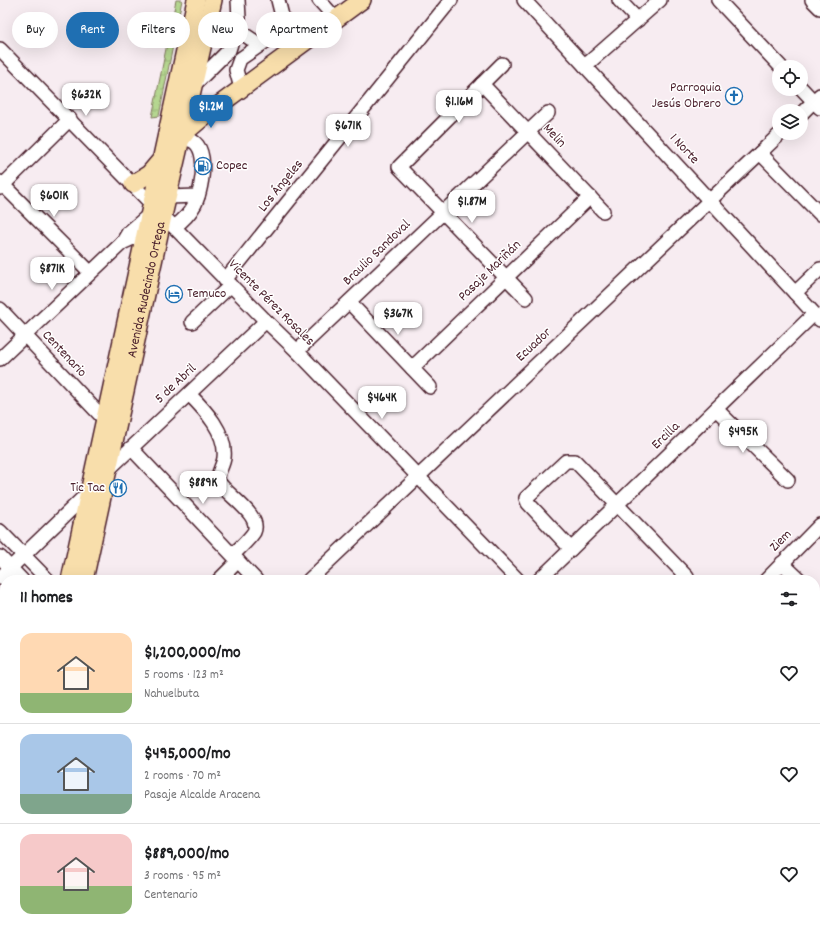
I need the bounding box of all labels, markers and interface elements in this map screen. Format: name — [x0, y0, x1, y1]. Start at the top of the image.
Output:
chip: Buy — [12, 12, 58, 48]
chip: Rent — [66, 12, 119, 48]
chip: Filters — [127, 12, 190, 48]
chip: New — [198, 12, 248, 48]
chip: Apartment — [256, 12, 342, 48]
map controls — [772, 60, 808, 140]
button: locate — [772, 60, 808, 96]
place label: Parroquia Jesús Obrero — [652, 78, 721, 114]
pin: $632K — [58, 83, 114, 117]
text: $632K — [71, 86, 101, 105]
church icon: Parroquia Jesús Obrero — [724, 86, 744, 106]
pin: $1.16M — [426, 90, 492, 124]
text: $1.16M — [445, 93, 473, 112]
pin: $1.2M — [183, 95, 239, 129]
text: $1.2M — [199, 98, 223, 117]
button: layers — [772, 104, 808, 140]
pin: $671K — [320, 114, 376, 148]
text: $671K — [335, 117, 361, 136]
street label: Melin — [538, 119, 570, 153]
street label: 1 Norte — [664, 129, 704, 169]
street label: Los Ángeles — [254, 155, 308, 217]
fuel station icon: Copec — [193, 156, 213, 176]
place label: Copec — [216, 156, 248, 176]
pin: $601K — [26, 184, 82, 218]
text: $601K — [40, 187, 68, 206]
pin: $1.87M — [439, 190, 505, 224]
text: $1.87M — [457, 193, 487, 212]
street label: Braulio Sandoval — [339, 215, 416, 291]
street label: Avenida Rudecindo Ortega — [123, 219, 172, 360]
street label: Pasaje Mariñán — [454, 236, 526, 306]
street label: Vicente Pérez Rosales — [223, 255, 319, 351]
pin: $871K — [24, 257, 80, 291]
text: $871K — [39, 260, 65, 279]
hotel icon: Temuco — [164, 284, 184, 304]
place label: Temuco — [187, 284, 226, 304]
pin: $367K — [370, 302, 426, 336]
text: $367K — [383, 305, 413, 324]
street label: Ecuador — [512, 323, 557, 367]
street label: Centenario — [37, 326, 91, 382]
street label: 5 de Abril — [151, 359, 202, 409]
pin: $464K — [354, 386, 410, 420]
text: $464K — [367, 389, 397, 408]
street label: Ercilla — [647, 417, 685, 455]
pin: $495K — [715, 420, 771, 454]
text: $495K — [728, 423, 758, 442]
pin: $889K — [175, 471, 231, 505]
text: $889K — [189, 474, 217, 493]
place label: Tic Tac — [70, 478, 105, 498]
restaurant icon: Tic Tac — [108, 478, 128, 498]
street label: Ziem — [765, 525, 797, 557]
text: 11 homes — [20, 587, 73, 611]
icon: filters — [778, 588, 800, 610]
text: $1,200,000/mo — [144, 642, 241, 666]
icon: home — [52, 649, 100, 697]
icon: heart — [778, 662, 800, 684]
text: 5 rooms · 123 m² — [144, 666, 224, 685]
text: Nahuelbuta — [144, 685, 199, 704]
text: $495,000/mo — [144, 743, 230, 767]
icon: home — [52, 750, 100, 798]
icon: heart — [778, 763, 800, 785]
text: 2 rooms · 70 m² — [144, 767, 221, 786]
text: Pasaje Alcalde Aracena — [144, 786, 260, 805]
text: $889,000/mo — [144, 843, 229, 867]
icon: home — [52, 850, 100, 898]
icon: heart — [778, 863, 800, 885]
text: 3 rooms · 95 m² — [144, 867, 221, 886]
text: Centenario — [144, 886, 198, 905]

